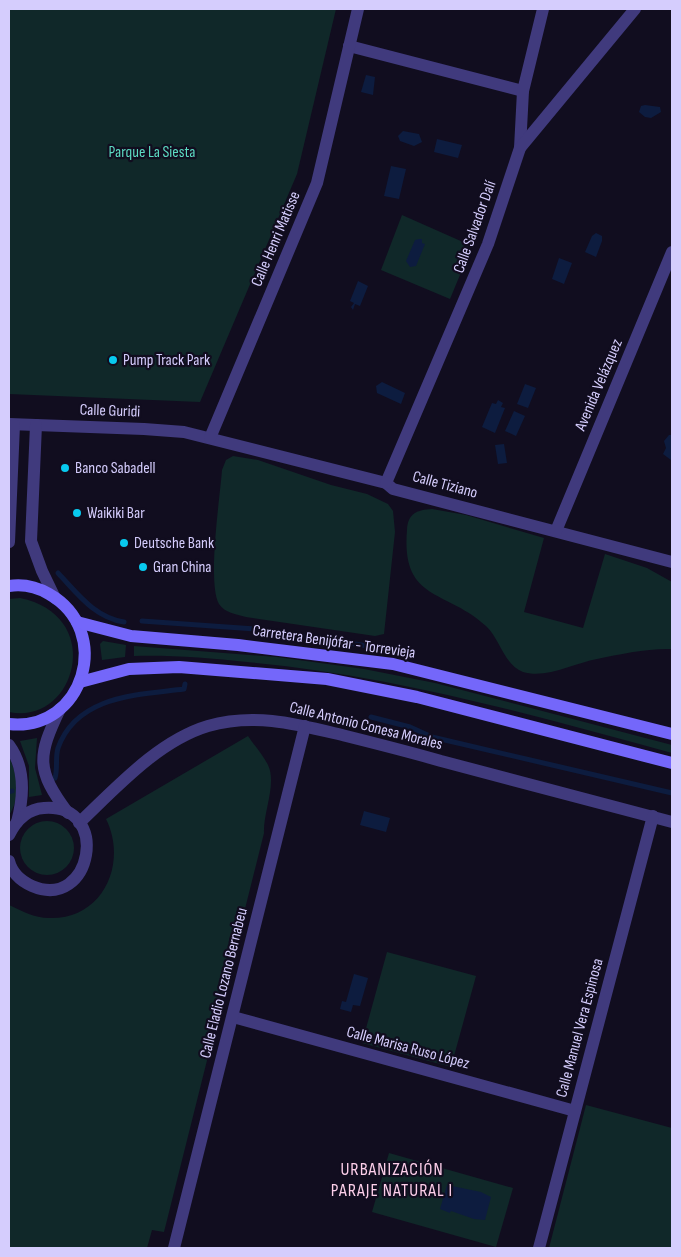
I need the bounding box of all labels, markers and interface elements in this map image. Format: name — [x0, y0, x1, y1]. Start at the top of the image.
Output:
park label: Parque La Siesta — [109, 143, 195, 162]
street label: Calle Salvador Dalí — [449, 178, 501, 276]
street label: Calle Henri Matisse — [247, 189, 305, 289]
street label: Avenida Velázquez — [571, 336, 627, 435]
place label: Pump Track Park — [123, 351, 210, 370]
marker: Pump Track Park — [107, 354, 119, 366]
street label: Calle Guridi — [79, 400, 141, 422]
place label: Banco Sabadell — [75, 459, 156, 478]
marker: Banco Sabadell — [59, 462, 71, 474]
street label: Calle Tiziano — [410, 467, 480, 503]
place label: Waikiki Bar — [87, 504, 145, 523]
marker: Waikiki Bar — [71, 507, 83, 519]
place label: Deutsche Bank — [134, 534, 214, 553]
marker: Deutsche Bank — [118, 537, 130, 549]
place label: Gran China — [153, 558, 212, 577]
marker: Gran China — [137, 561, 149, 573]
street label: Carretera Benijófar - Torrevieja — [251, 621, 417, 663]
street label: Calle Antonio Conesa Morales — [288, 698, 445, 754]
street label: Calle Eladio Lozano Bernabeu — [196, 906, 252, 1060]
street label: Calle Manuel Vera Espinosa — [552, 956, 608, 1100]
street label: Calle Marisa Ruso López — [344, 1022, 472, 1074]
district label: URBANIZACIÓN PARAJE NATURAL I — [331, 1159, 453, 1201]

